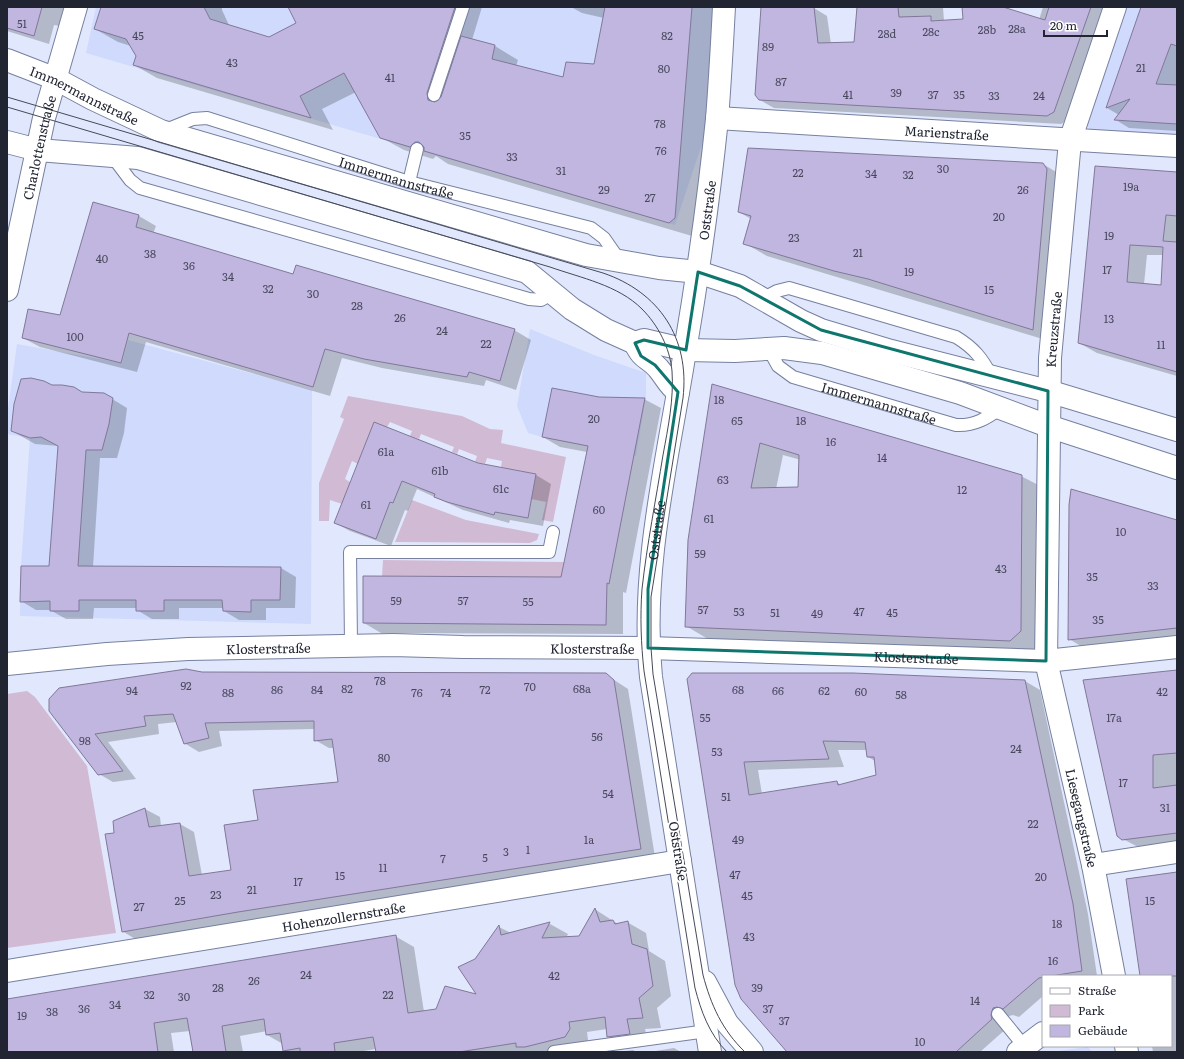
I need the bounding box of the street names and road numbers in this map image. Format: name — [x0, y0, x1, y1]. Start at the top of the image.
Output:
street label: Immermannstraße — [27, 60, 142, 129]
street label: Charlottenstraße — [17, 92, 60, 202]
street label: Marienstraße — [904, 120, 990, 144]
street label: Immermannstraße — [337, 151, 456, 203]
street label: Oststraße — [693, 179, 720, 241]
street label: Kreuzstraße — [1040, 290, 1066, 368]
street label: Immermannstraße — [819, 376, 939, 428]
street label: Oststraße — [642, 499, 669, 561]
street label: Klosterstraße — [226, 637, 311, 658]
street label: Klosterstraße — [550, 638, 635, 657]
street label: Klosterstraße — [874, 646, 959, 668]
street label: Liesegangstraße — [1061, 767, 1103, 870]
street label: Oststraße — [665, 820, 693, 882]
street label: Hohenzollernstraße — [280, 896, 407, 935]

